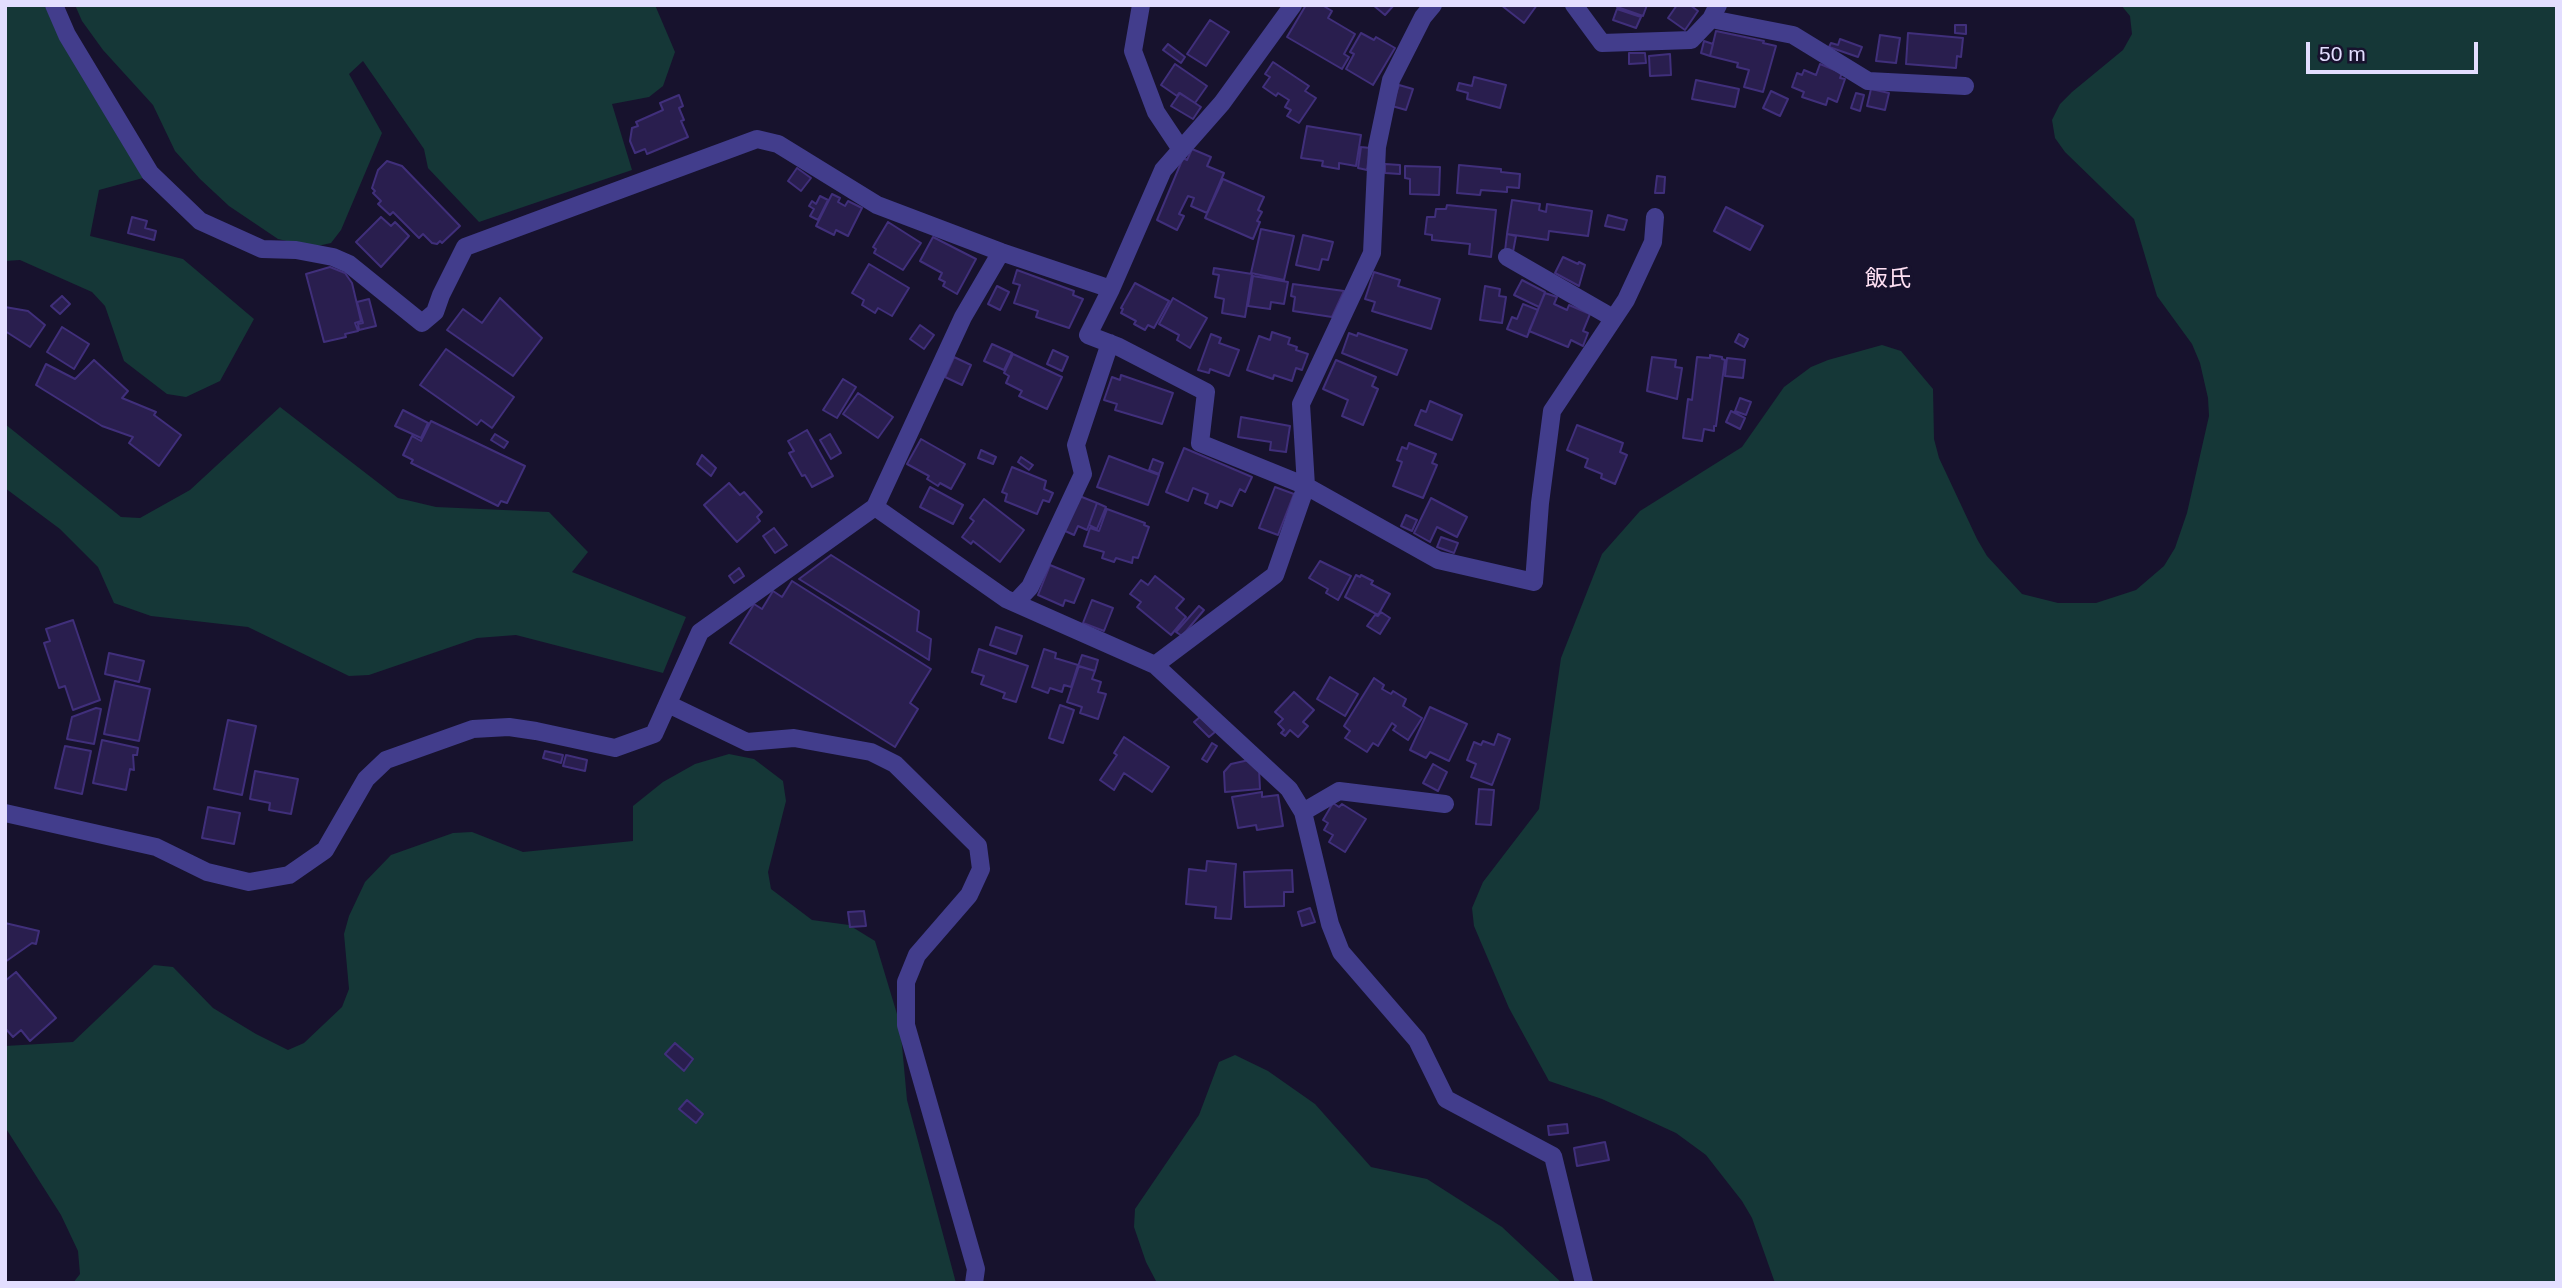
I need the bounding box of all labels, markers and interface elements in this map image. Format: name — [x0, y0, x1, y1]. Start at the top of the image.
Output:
scale bar — [2310, 28, 2482, 72]
text: 50 m — [2319, 42, 2366, 65]
district label: 飯氏 — [1865, 266, 1911, 294]

